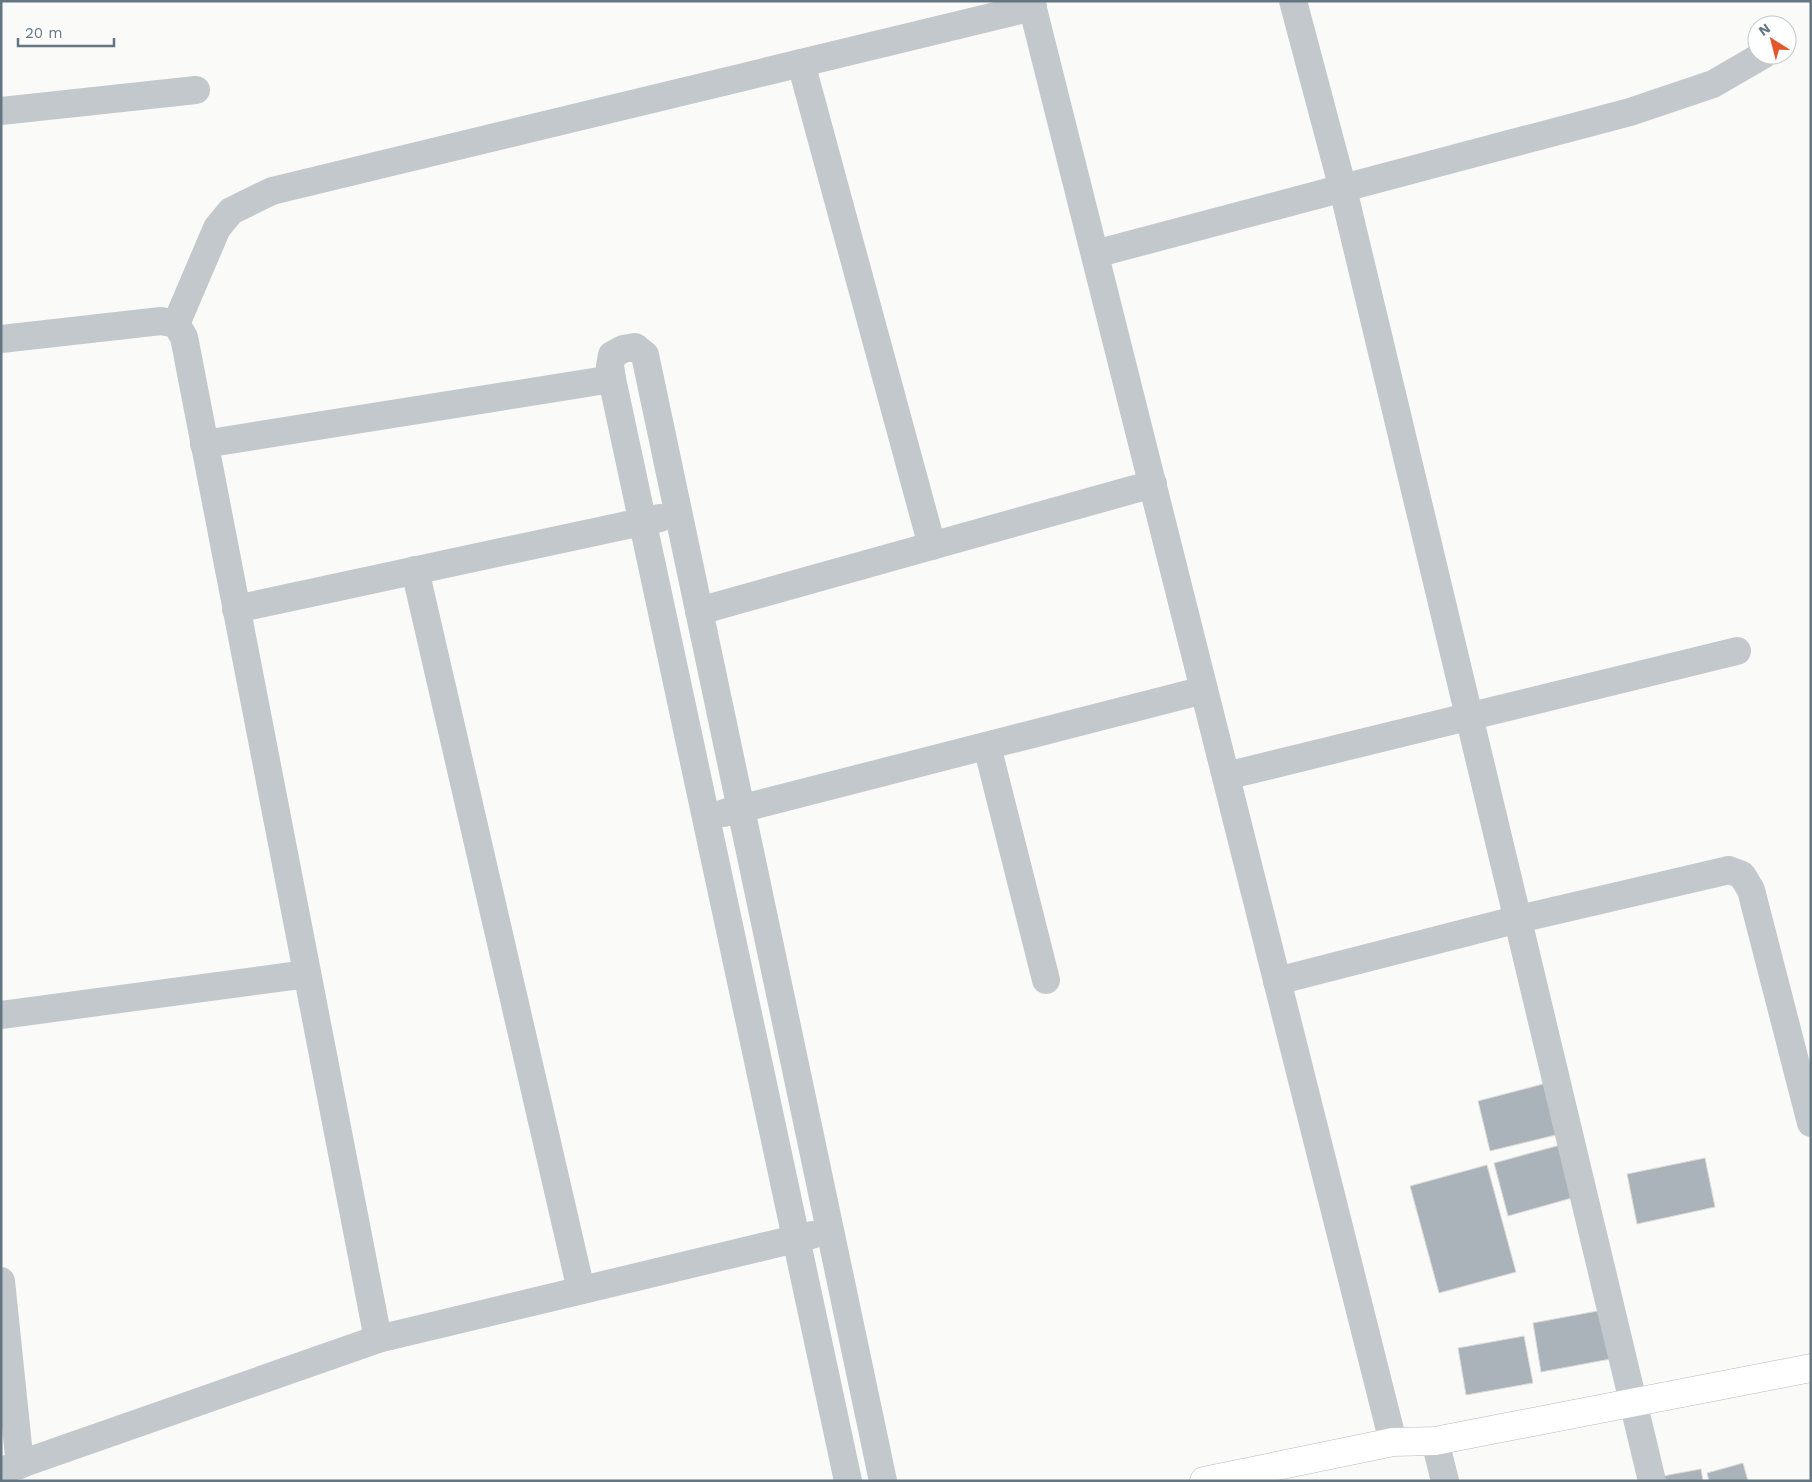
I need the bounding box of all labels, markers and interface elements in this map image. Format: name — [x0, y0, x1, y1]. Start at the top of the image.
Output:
scale bar — [18, 15, 114, 47]
north arrow — [1747, 15, 1797, 65]
text: N — [1755, 20, 1773, 39]
text: 20 m — [25, 24, 63, 42]

